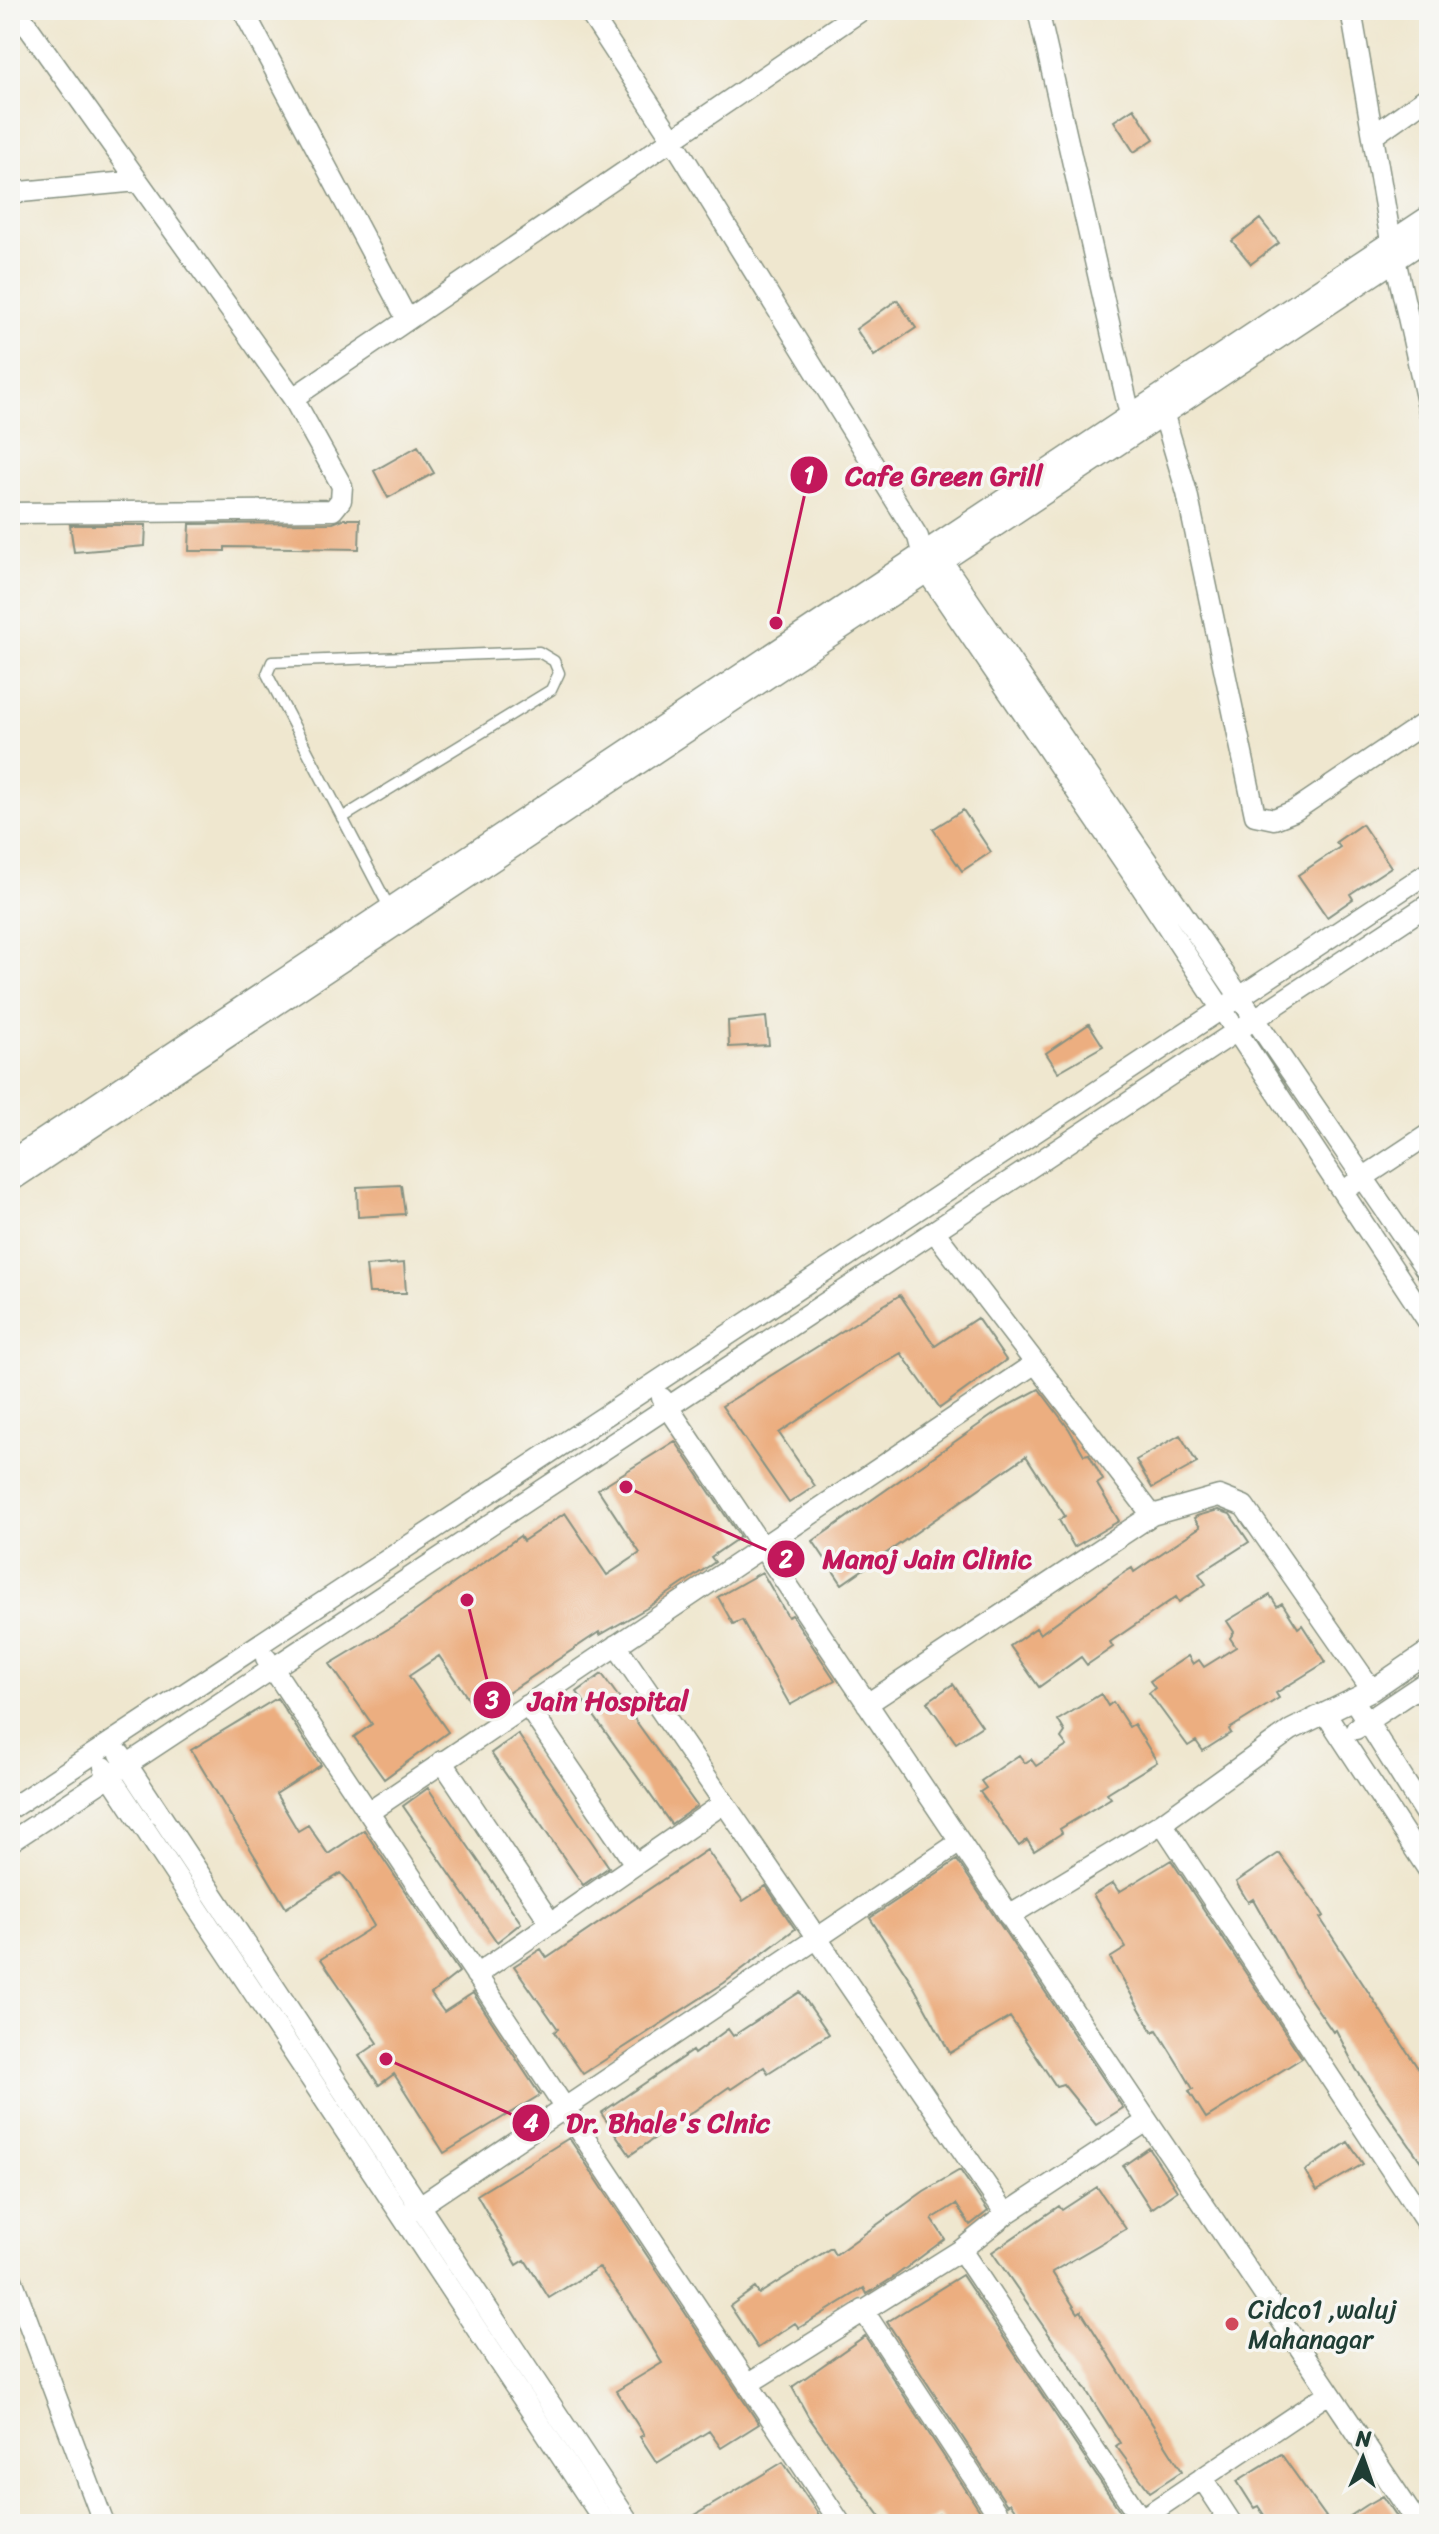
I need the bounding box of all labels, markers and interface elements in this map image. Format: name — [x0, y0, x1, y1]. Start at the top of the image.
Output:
callout: Cafe Green Grill — [789, 449, 1059, 501]
text: Cafe Green Grill — [844, 451, 1044, 500]
text: 1 — [804, 454, 814, 496]
callout: Manoj Jain Clinic — [766, 1533, 1048, 1585]
text: Manoj Jain Clinic — [821, 1534, 1033, 1583]
text: 2 — [778, 1538, 793, 1580]
callout: Jain Hospital — [472, 1674, 704, 1726]
text: Jain Hospital — [526, 1676, 689, 1725]
text: 3 — [484, 1679, 499, 1721]
callout: Dr. Bhale's Clnic — [511, 2097, 785, 2149]
text: Dr. Bhale's Clnic — [566, 2098, 771, 2147]
text: 4 — [524, 2102, 539, 2144]
place label: Cidco1 ,waluj Mahanagar — [1248, 2286, 1398, 2362]
marker: Cidco1 ,waluj Mahanagar — [1223, 2315, 1241, 2333]
north arrow — [1323, 2418, 1403, 2498]
text: N — [1354, 2419, 1373, 2458]

